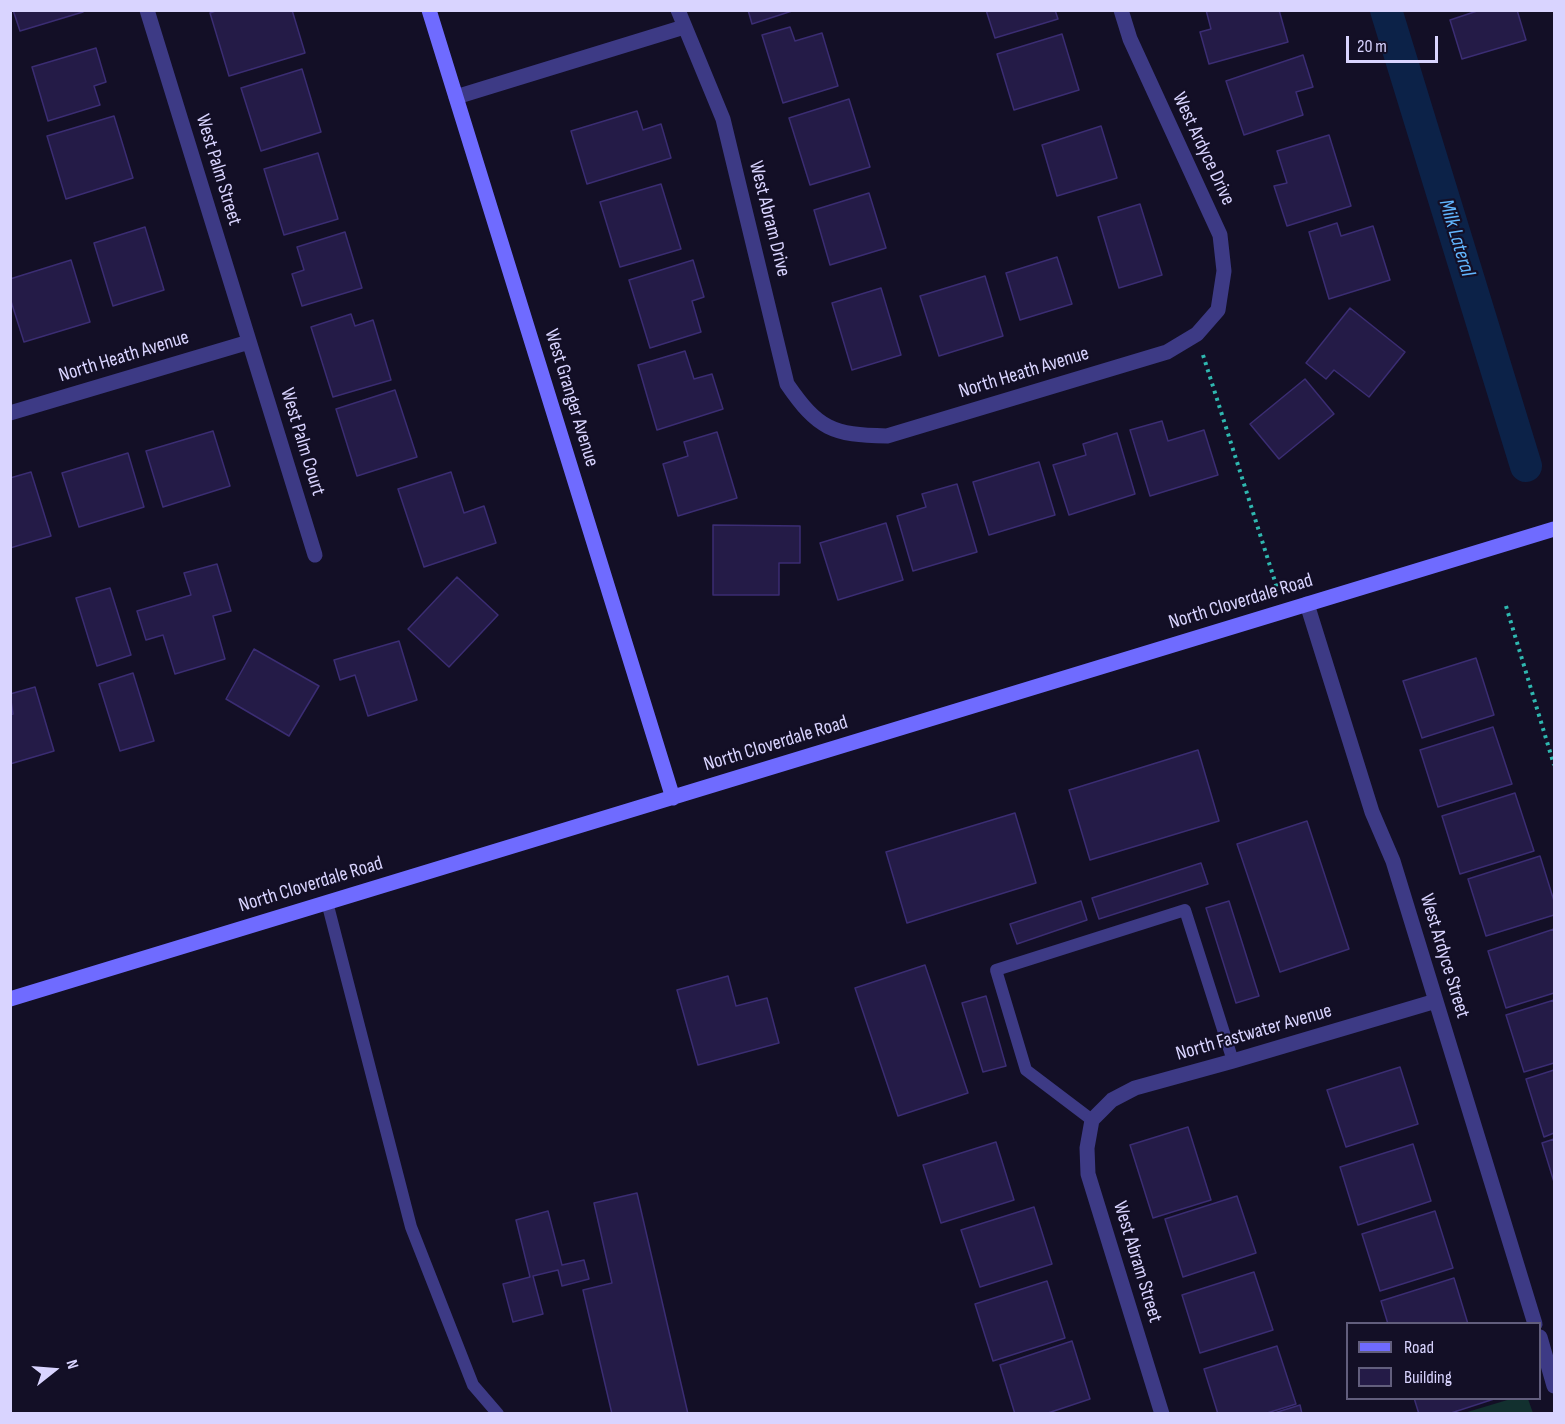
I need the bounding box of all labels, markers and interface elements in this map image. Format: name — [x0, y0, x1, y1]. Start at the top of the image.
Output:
scale bar — [1349, 24, 1440, 62]
text: 20 m — [1357, 36, 1387, 57]
street label: West Ardyce Drive — [1166, 89, 1240, 209]
street label: West Palm Street — [190, 112, 246, 228]
street label: West Abram Drive — [743, 159, 795, 279]
water label: Milk Lateral — [1432, 196, 1480, 280]
street label: North Heath Avenue — [56, 326, 192, 388]
street label: West Granger Avenue — [539, 326, 603, 470]
street label: North Heath Avenue — [956, 342, 1092, 404]
street label: West Palm Court — [274, 385, 330, 499]
street label: North Cloverdale Road — [1166, 569, 1316, 635]
street label: North Cloverdale Road — [701, 711, 851, 777]
street label: North Cloverdale Road — [236, 852, 386, 918]
street label: West Ardyce Street — [1414, 891, 1474, 1021]
street label: North Fastwater Avenue — [1173, 999, 1335, 1067]
street label: West Abram Street — [1107, 1198, 1167, 1326]
legend — [1346, 1322, 1541, 1400]
text: Road — [1404, 1337, 1434, 1358]
north arrow — [24, 1340, 84, 1400]
text: N — [61, 1358, 82, 1371]
text: Building — [1404, 1367, 1452, 1388]

